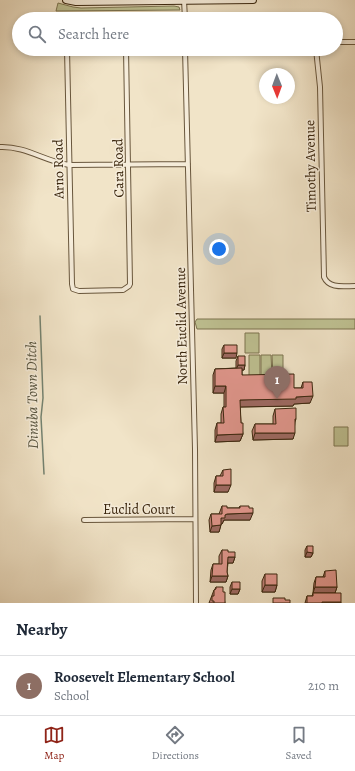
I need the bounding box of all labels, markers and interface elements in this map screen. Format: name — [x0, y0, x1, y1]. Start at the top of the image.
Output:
search box — [12, 12, 343, 56]
icon: search — [26, 23, 48, 45]
text: Search here — [58, 24, 129, 44]
north arrow — [259, 68, 295, 104]
street label: Timothy Avenue — [300, 120, 321, 212]
street label: Arno Road — [48, 138, 69, 200]
street label: Cara Road — [108, 138, 129, 198]
your location — [209, 239, 229, 259]
street label: North Euclid Avenue — [171, 267, 192, 385]
water label: Dinuba Town Ditch — [21, 341, 43, 449]
pin: 1 — [264, 366, 290, 399]
street label: Euclid Court — [103, 500, 175, 519]
text: Nearby — [16, 618, 67, 641]
text: Roosevelt Elementary School — [54, 667, 235, 687]
text: 1 — [27, 677, 31, 694]
text: 210 m — [308, 677, 339, 694]
text: School — [54, 687, 89, 704]
tab: Map — [43, 724, 65, 763]
tab: Directions — [152, 724, 199, 763]
tab: Saved — [286, 724, 312, 763]

